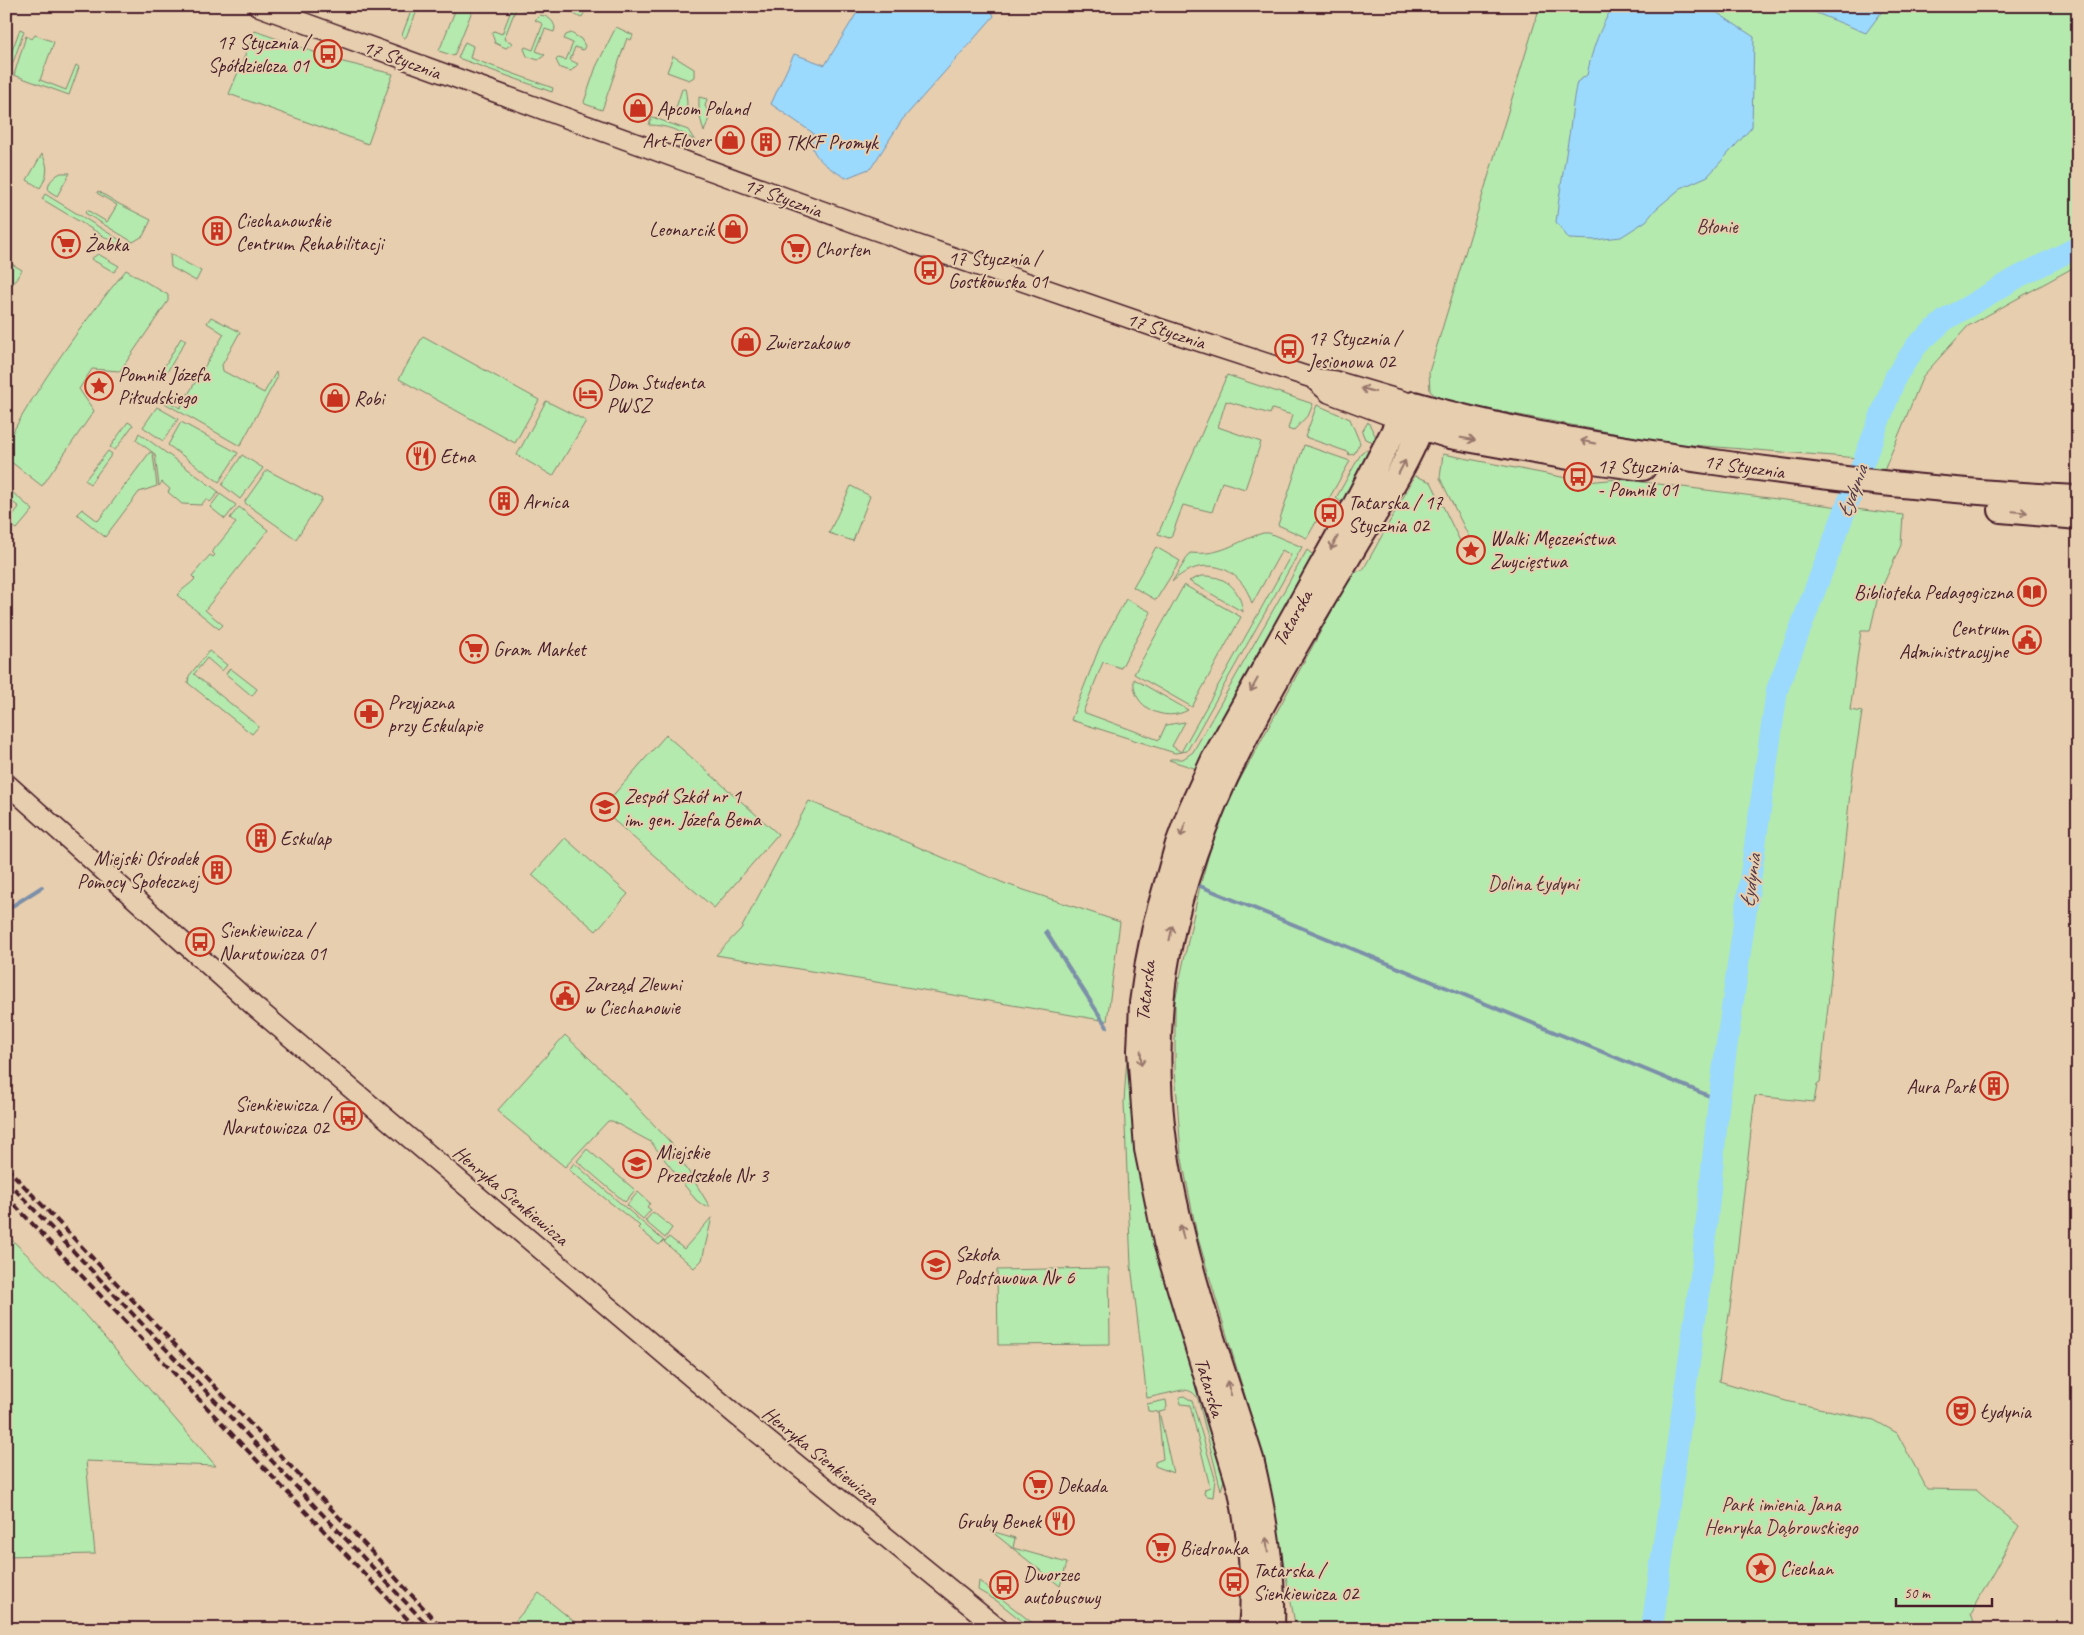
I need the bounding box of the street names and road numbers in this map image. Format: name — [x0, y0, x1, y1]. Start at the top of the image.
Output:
street label: 17 Stycznia — [360, 34, 446, 86]
street label: 17 Stycznia — [741, 172, 827, 224]
street label: 17 Stycznia — [1124, 306, 1210, 355]
street label: 17 Stycznia — [1702, 448, 1788, 485]
street label: Tatarska — [1267, 584, 1319, 651]
street label: Tatarska — [1130, 958, 1161, 1022]
street label: Henryka Sienkiewicza — [448, 1140, 575, 1252]
street label: Tatarska — [1189, 1355, 1231, 1421]
street label: Henryka Sienkiewicza — [757, 1401, 886, 1511]

